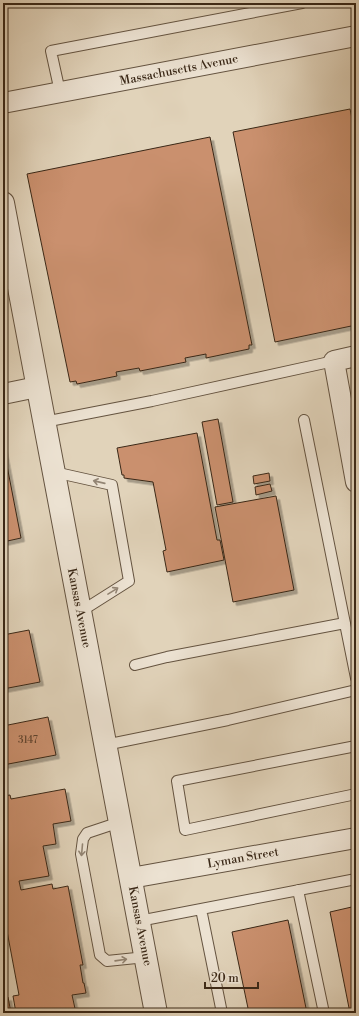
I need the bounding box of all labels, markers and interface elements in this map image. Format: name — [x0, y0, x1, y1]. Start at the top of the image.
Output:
street label: Massachusetts Avenue — [119, 51, 239, 89]
one-way arrow — [93, 478, 106, 486]
street label: Kansas Avenue — [64, 567, 94, 649]
one-way arrow — [107, 587, 119, 595]
house number: 3147 — [18, 734, 38, 746]
one-way arrow — [78, 843, 85, 856]
street label: Lyman Street — [206, 844, 281, 872]
street label: Kansas Avenue — [125, 885, 155, 967]
one-way arrow — [114, 956, 127, 964]
scale bar — [205, 964, 258, 990]
text: 20 m — [211, 971, 239, 986]

